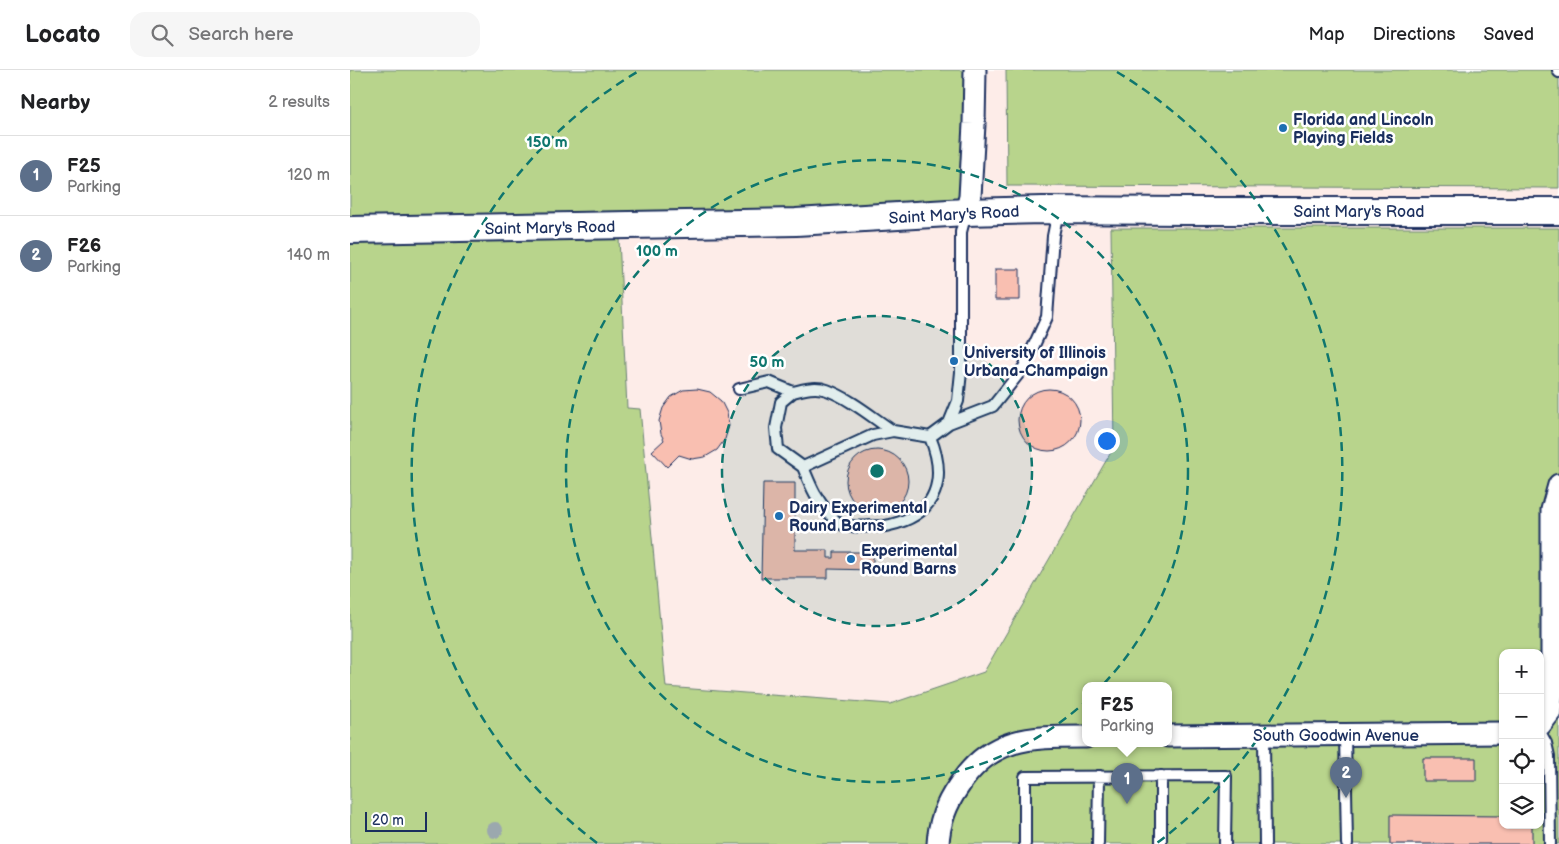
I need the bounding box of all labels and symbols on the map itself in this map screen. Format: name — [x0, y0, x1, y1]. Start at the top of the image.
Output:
place label: Florida and Lincoln Playing Fields — [1293, 111, 1434, 148]
marker: Florida and Lincoln Playing Fields — [1277, 122, 1289, 134]
text: 150 m — [526, 133, 568, 152]
street label: Saint Mary's Road — [888, 203, 1020, 228]
street label: Saint Mary's Road — [1294, 203, 1424, 222]
street label: Saint Mary's Road — [484, 218, 616, 239]
text: 100 m — [636, 242, 678, 261]
place label: University of Illinois Urbana-Champaign — [964, 344, 1108, 381]
text: 50 m — [750, 353, 785, 372]
marker: University of Illinois Urbana-Champaign — [948, 355, 960, 367]
your location — [1094, 428, 1120, 454]
centre of rings — [868, 462, 886, 480]
place label: Dairy Experimental Round Barns — [789, 499, 927, 536]
marker: Dairy Experimental Round Barns — [773, 510, 785, 522]
place label: Experimental Round Barns — [861, 542, 957, 579]
marker: Experimental Round Barns — [845, 553, 857, 565]
street label: South Goodwin Avenue — [1253, 727, 1419, 746]
pin: 2 — [1330, 757, 1362, 798]
pin: 1 — [1111, 763, 1143, 804]
scale bar — [365, 809, 428, 832]

